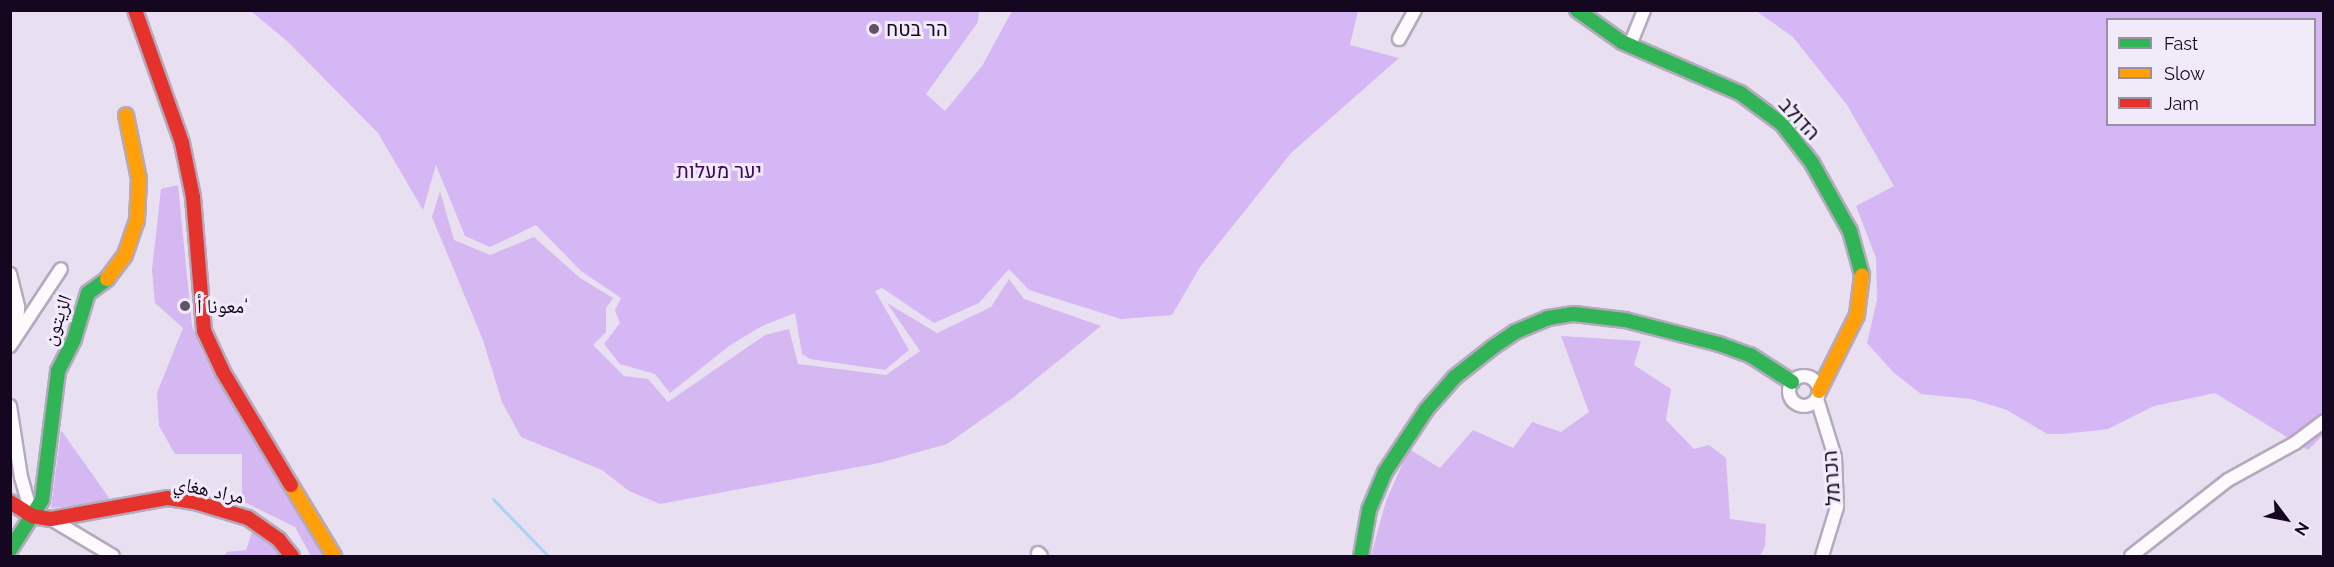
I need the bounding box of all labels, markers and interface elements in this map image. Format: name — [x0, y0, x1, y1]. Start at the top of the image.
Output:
place label: הר בטח — [886, 17, 948, 41]
legend — [2106, 18, 2316, 126]
marker: הר בטח — [867, 22, 881, 36]
text: Fast — [2164, 33, 2198, 54]
text: Slow — [2164, 63, 2205, 84]
street label: הדולב — [1774, 93, 1824, 145]
text: Jam — [2164, 93, 2199, 114]
park label: יער מעלות — [676, 159, 762, 183]
street label: الزيتون — [37, 291, 77, 349]
place label: معونا أ‘ — [197, 294, 248, 318]
marker: معونا أ‘ — [178, 299, 192, 313]
street label: הכרמל — [1818, 450, 1846, 506]
street label: مراد هغاي — [172, 471, 246, 509]
north arrow — [2256, 489, 2316, 549]
text: N — [2290, 519, 2313, 539]

